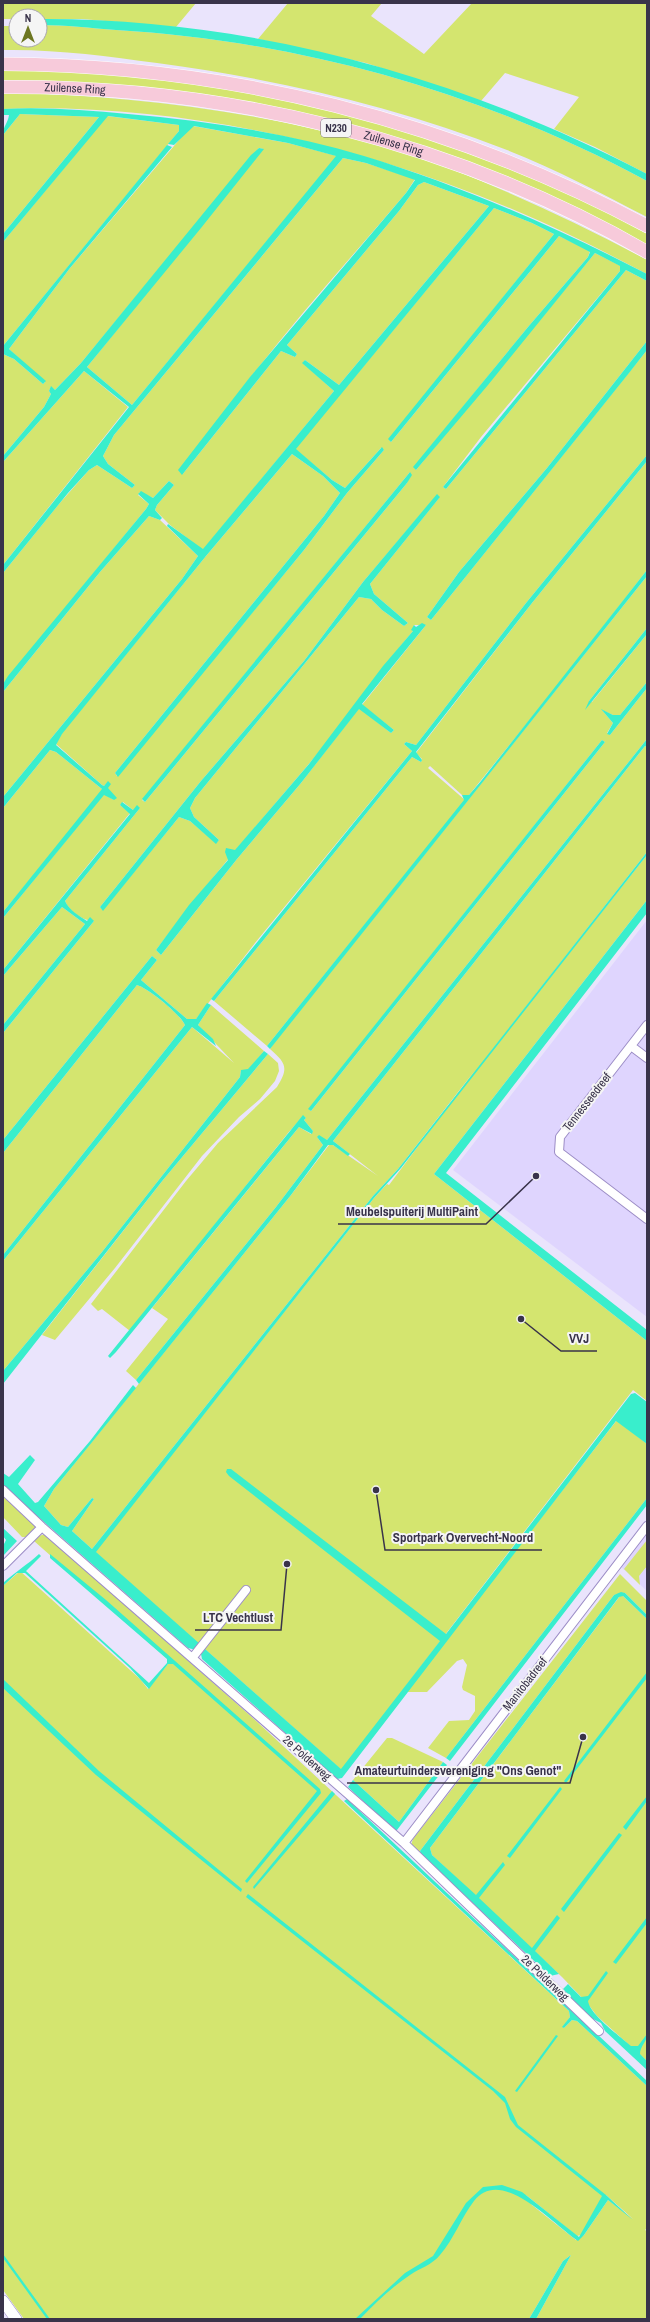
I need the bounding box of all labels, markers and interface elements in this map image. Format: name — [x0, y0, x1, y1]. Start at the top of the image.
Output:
north arrow — [8, 8, 48, 48]
text: N — [25, 11, 31, 25]
street label: Zuilense Ring — [44, 79, 107, 98]
road number: N230 — [321, 119, 351, 137]
street label: Zuilense Ring — [362, 127, 426, 160]
street label: Tennesseedreef — [559, 1069, 615, 1135]
callout: Meubelspuiterij MultiPaint — [338, 1199, 486, 1224]
text: Meubelspuiterij MultiPaint — [346, 1203, 478, 1220]
callout: VVJ — [561, 1326, 597, 1351]
text: VVJ — [569, 1330, 589, 1347]
callout: Sportpark Overvecht-Noord — [385, 1525, 542, 1550]
text: Sportpark Overvecht-Noord — [393, 1529, 533, 1546]
callout: LTC Vechtlust — [195, 1605, 281, 1630]
text: LTC Vechtlust — [203, 1609, 274, 1626]
street label: Manitobadreef — [499, 1654, 551, 1714]
street label: 2e Polderweg — [279, 1732, 335, 1784]
callout: Amateurtuindersvereniging "Ons Genot" — [347, 1758, 570, 1783]
text: Amateurtuindersvereniging "Ons Genot" — [355, 1762, 561, 1779]
street label: 2e Polderweg — [518, 1951, 573, 2005]

